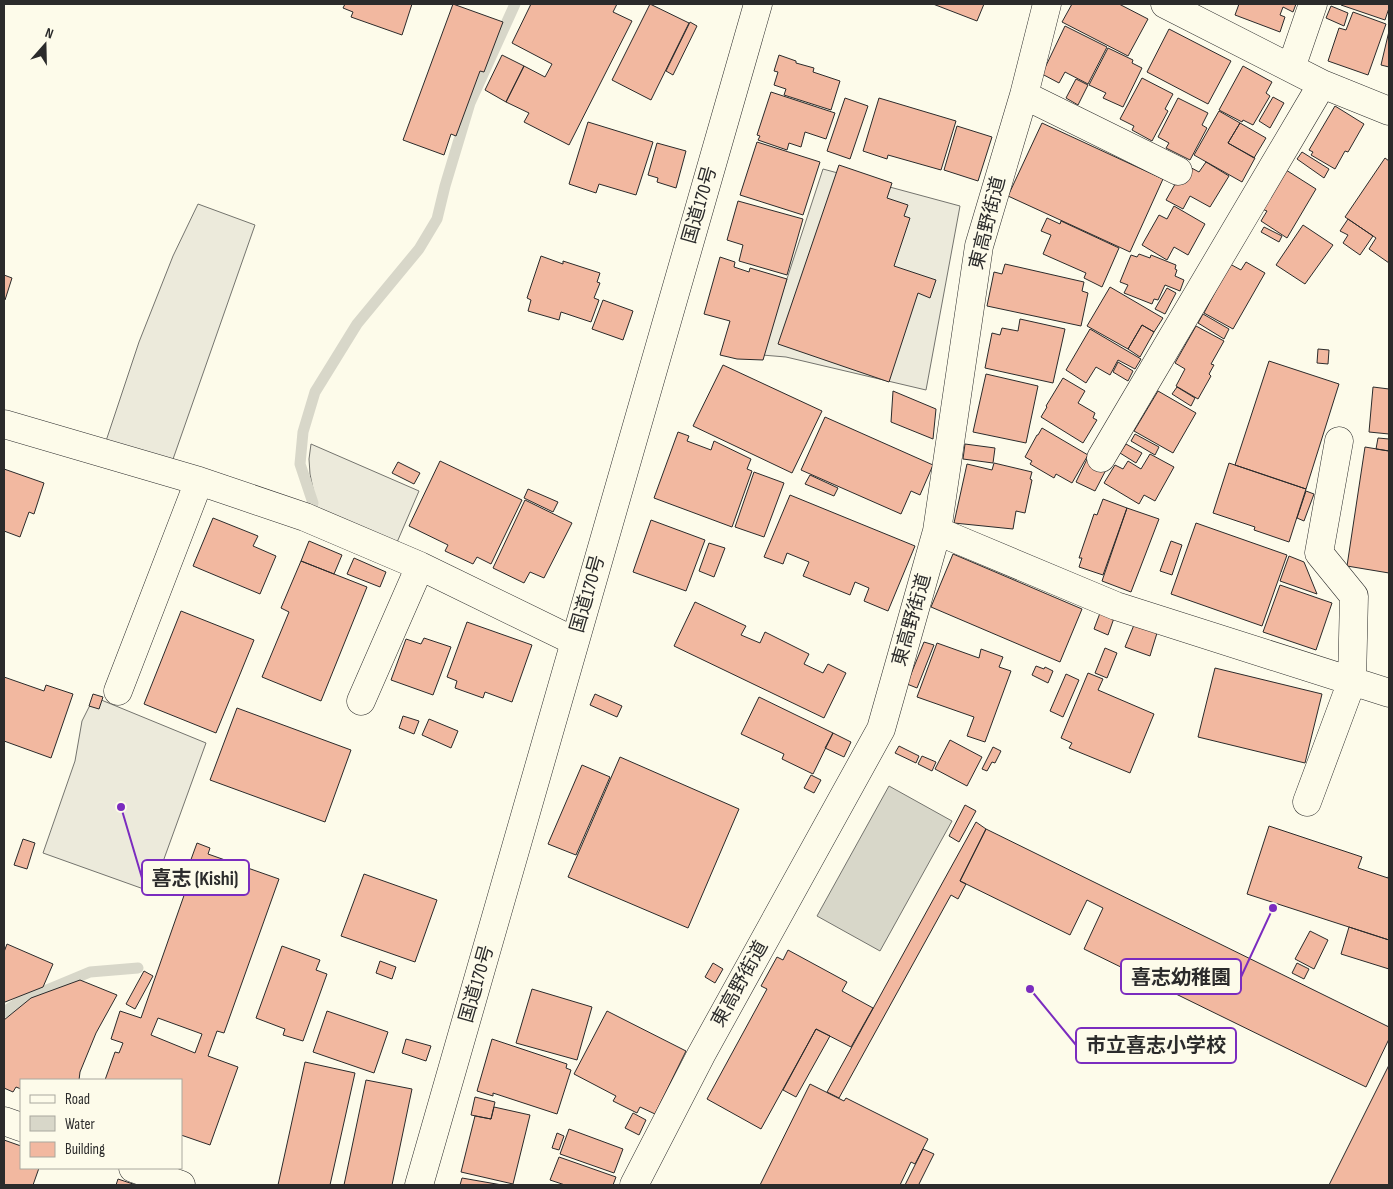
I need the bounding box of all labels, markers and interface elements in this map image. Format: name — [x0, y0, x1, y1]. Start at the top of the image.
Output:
north arrow — [20, 20, 70, 70]
text: N — [43, 24, 56, 43]
street label: 国道170号 — [678, 164, 722, 246]
street label: 東高野街道 — [965, 174, 1011, 272]
street label: 国道170号 — [566, 553, 610, 635]
street label: 東高野街道 — [888, 571, 936, 669]
callout: 喜志 (Kishi) — [142, 860, 249, 895]
text: 喜志 (Kishi) — [152, 867, 238, 891]
street label: 東高野街道 — [707, 937, 773, 1031]
street label: 国道170号 — [455, 943, 499, 1025]
callout: 喜志幼稚園 — [1121, 959, 1241, 994]
text: 喜志幼稚園 — [1131, 966, 1231, 990]
callout: 市立喜志小学校 — [1076, 1028, 1236, 1063]
text: 市立喜志小学校 — [1086, 1034, 1226, 1058]
legend — [20, 1079, 182, 1169]
text: Road — [65, 1090, 90, 1109]
text: Water — [65, 1115, 96, 1134]
text: Building — [65, 1140, 105, 1159]

